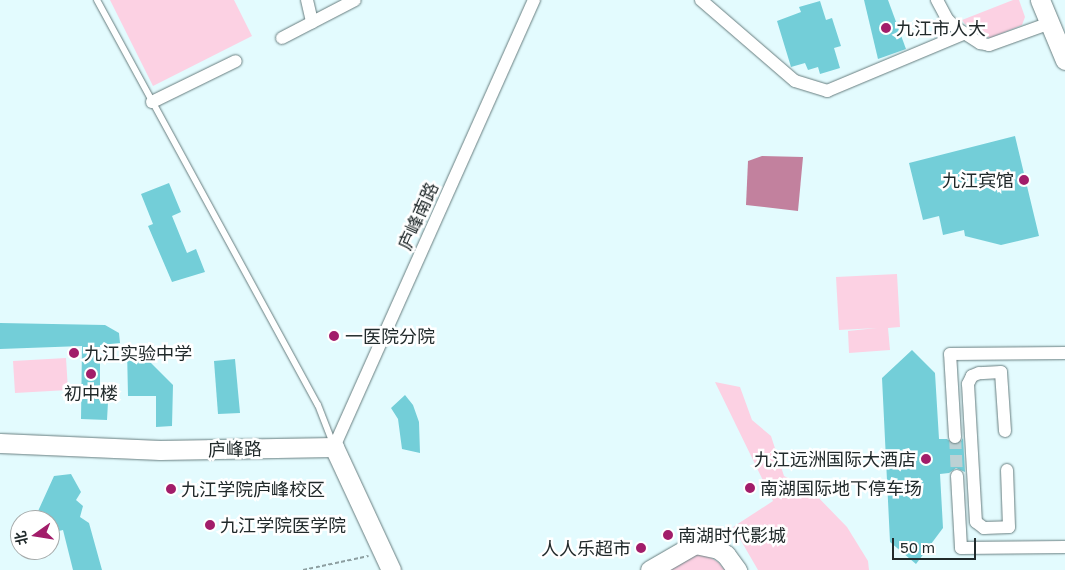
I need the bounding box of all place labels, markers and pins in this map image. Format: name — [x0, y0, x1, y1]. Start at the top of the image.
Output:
place label: 九江市人大 — [896, 17, 986, 39]
marker: 九江市人大 — [880, 22, 892, 34]
place label: 九江宾馆 — [942, 169, 1014, 191]
marker: 九江宾馆 — [1018, 174, 1030, 186]
place label: 一医院分院 — [345, 325, 435, 347]
marker: 一医院分院 — [327, 329, 341, 343]
place label: 九江实验中学 — [84, 342, 192, 364]
marker: 九江实验中学 — [68, 347, 80, 359]
marker: 初中楼 — [85, 368, 97, 380]
place label: 初中楼 — [64, 382, 118, 404]
place label: 九江远洲国际大酒店 — [754, 448, 916, 470]
marker: 九江远洲国际大酒店 — [920, 453, 932, 465]
place label: 南湖国际地下停车场 — [760, 477, 922, 499]
place label: 九江学院庐峰校区 — [181, 478, 325, 500]
marker: 南湖国际地下停车场 — [744, 482, 756, 494]
marker: 九江学院庐峰校区 — [165, 483, 177, 495]
place label: 九江学院医学院 — [220, 514, 346, 536]
marker: 九江学院医学院 — [204, 519, 216, 531]
place label: 南湖时代影城 — [678, 524, 786, 546]
marker: 南湖时代影城 — [662, 529, 674, 541]
place label: 人人乐超市 — [541, 537, 631, 559]
marker: 人人乐超市 — [635, 542, 647, 554]

